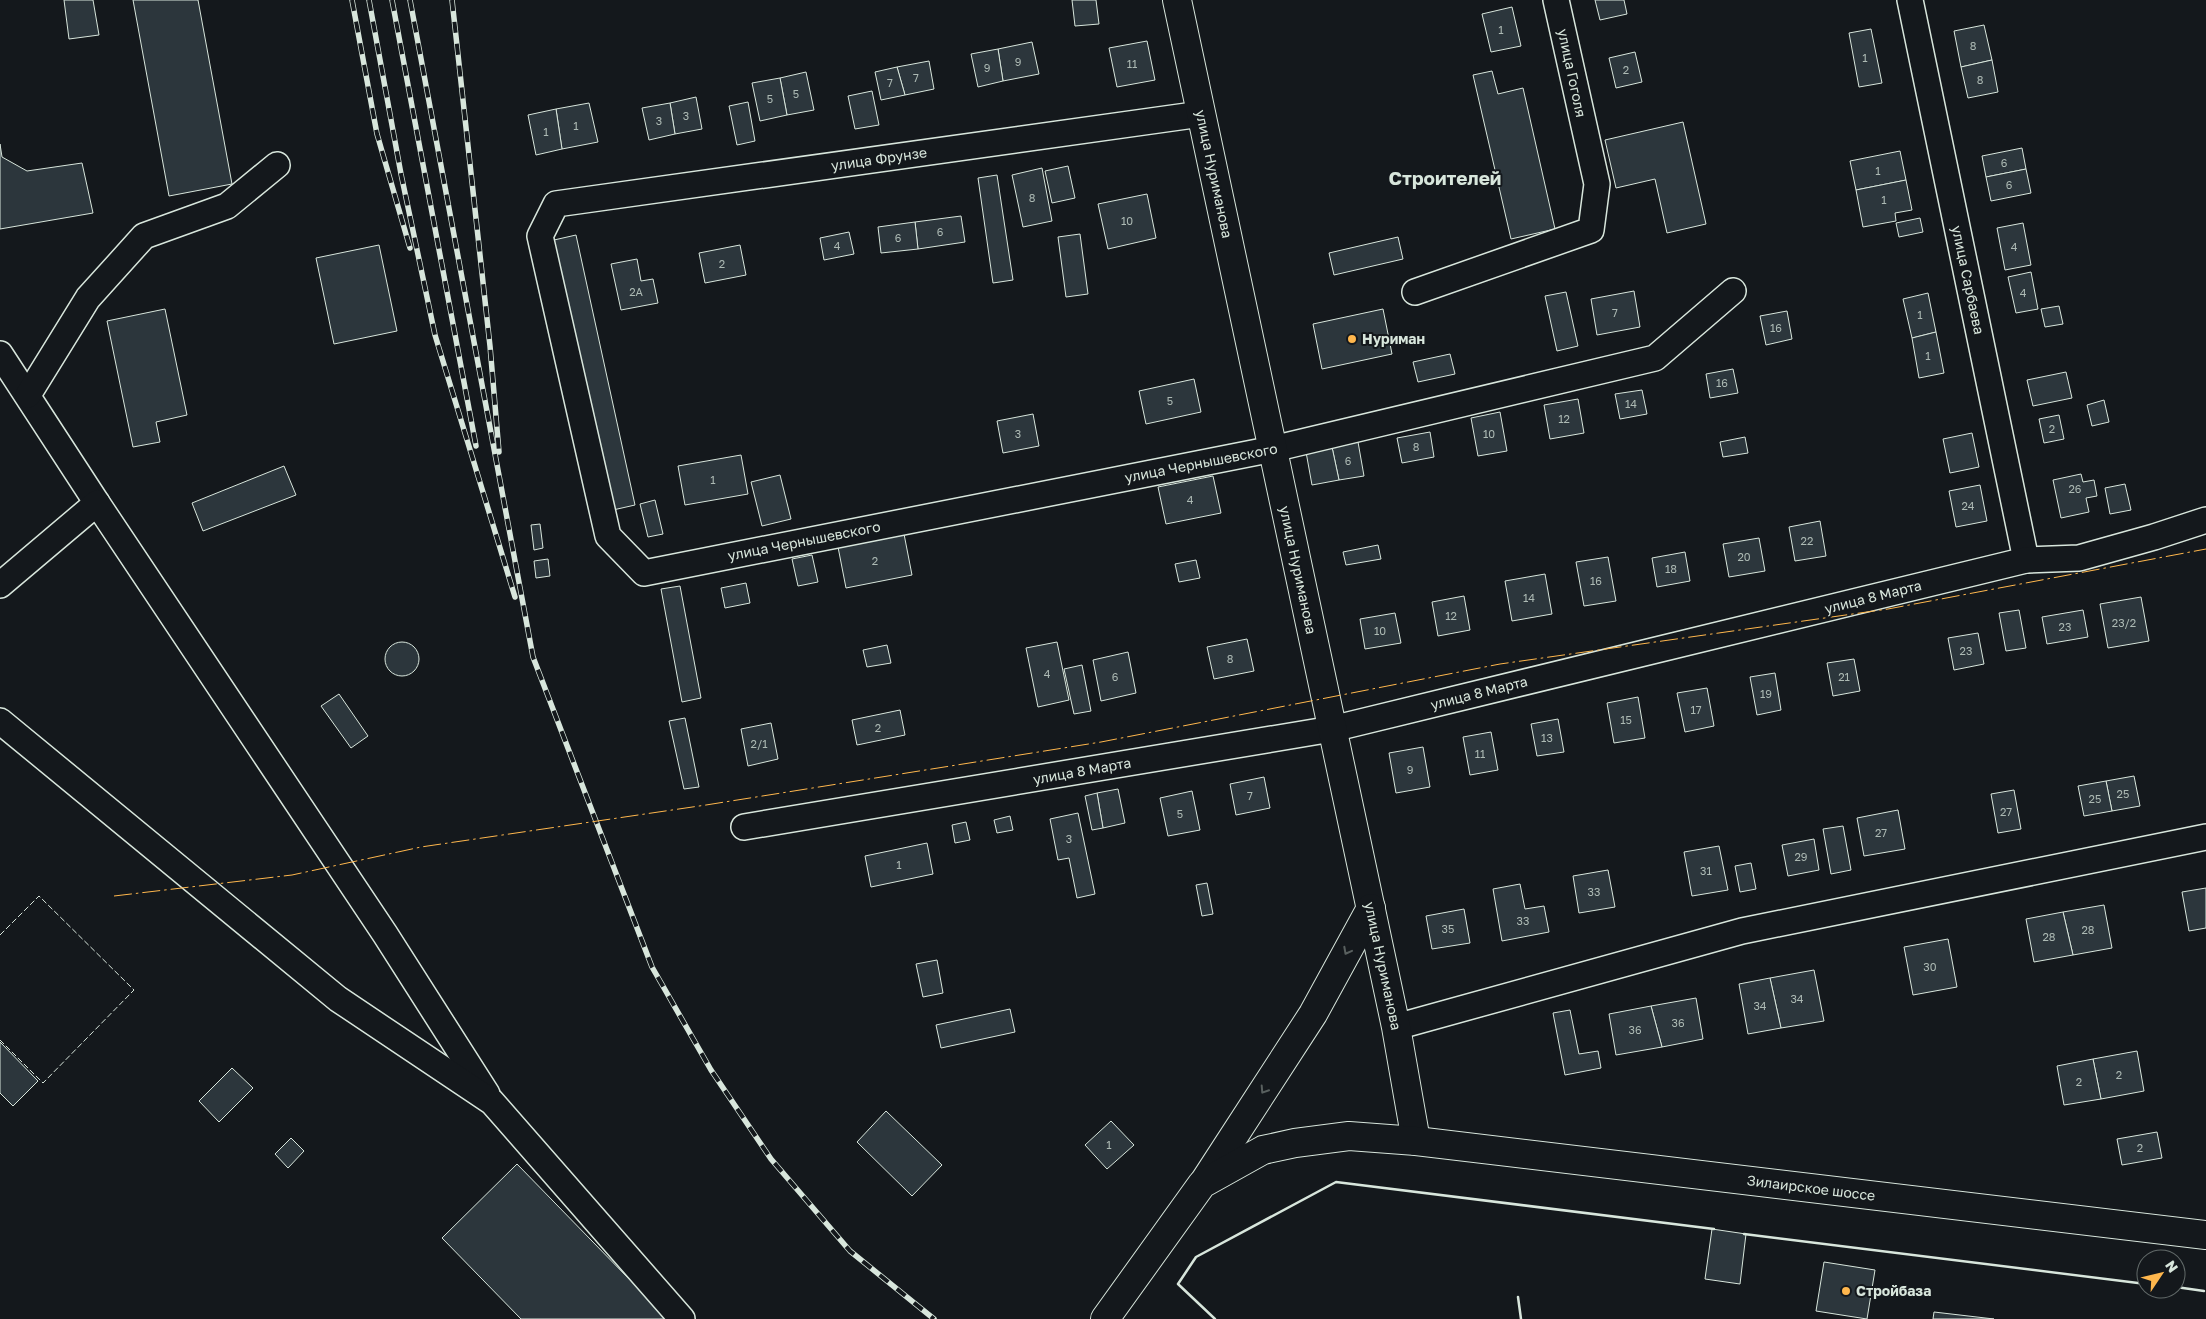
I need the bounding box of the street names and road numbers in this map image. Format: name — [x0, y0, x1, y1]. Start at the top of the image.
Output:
street label: улица Гоголя — [1555, 27, 1590, 119]
street label: улица Нуриманова — [1193, 108, 1236, 240]
street label: улица Фрунзе — [830, 143, 928, 174]
street label: улица Сарбаева — [1949, 224, 1988, 336]
street label: улица Чернышевского — [1123, 439, 1279, 486]
street label: улица Нуриманова — [1277, 504, 1320, 636]
street label: улица Чернышевского — [726, 517, 882, 564]
street label: улица 8 Марта — [1823, 576, 1923, 617]
street label: улица 8 Марта — [1429, 672, 1529, 713]
street label: улица 8 Марта — [1031, 753, 1132, 788]
street label: улица Нуриманова — [1362, 900, 1405, 1032]
street label: Зилаирское шоссе — [1746, 1171, 1876, 1204]

